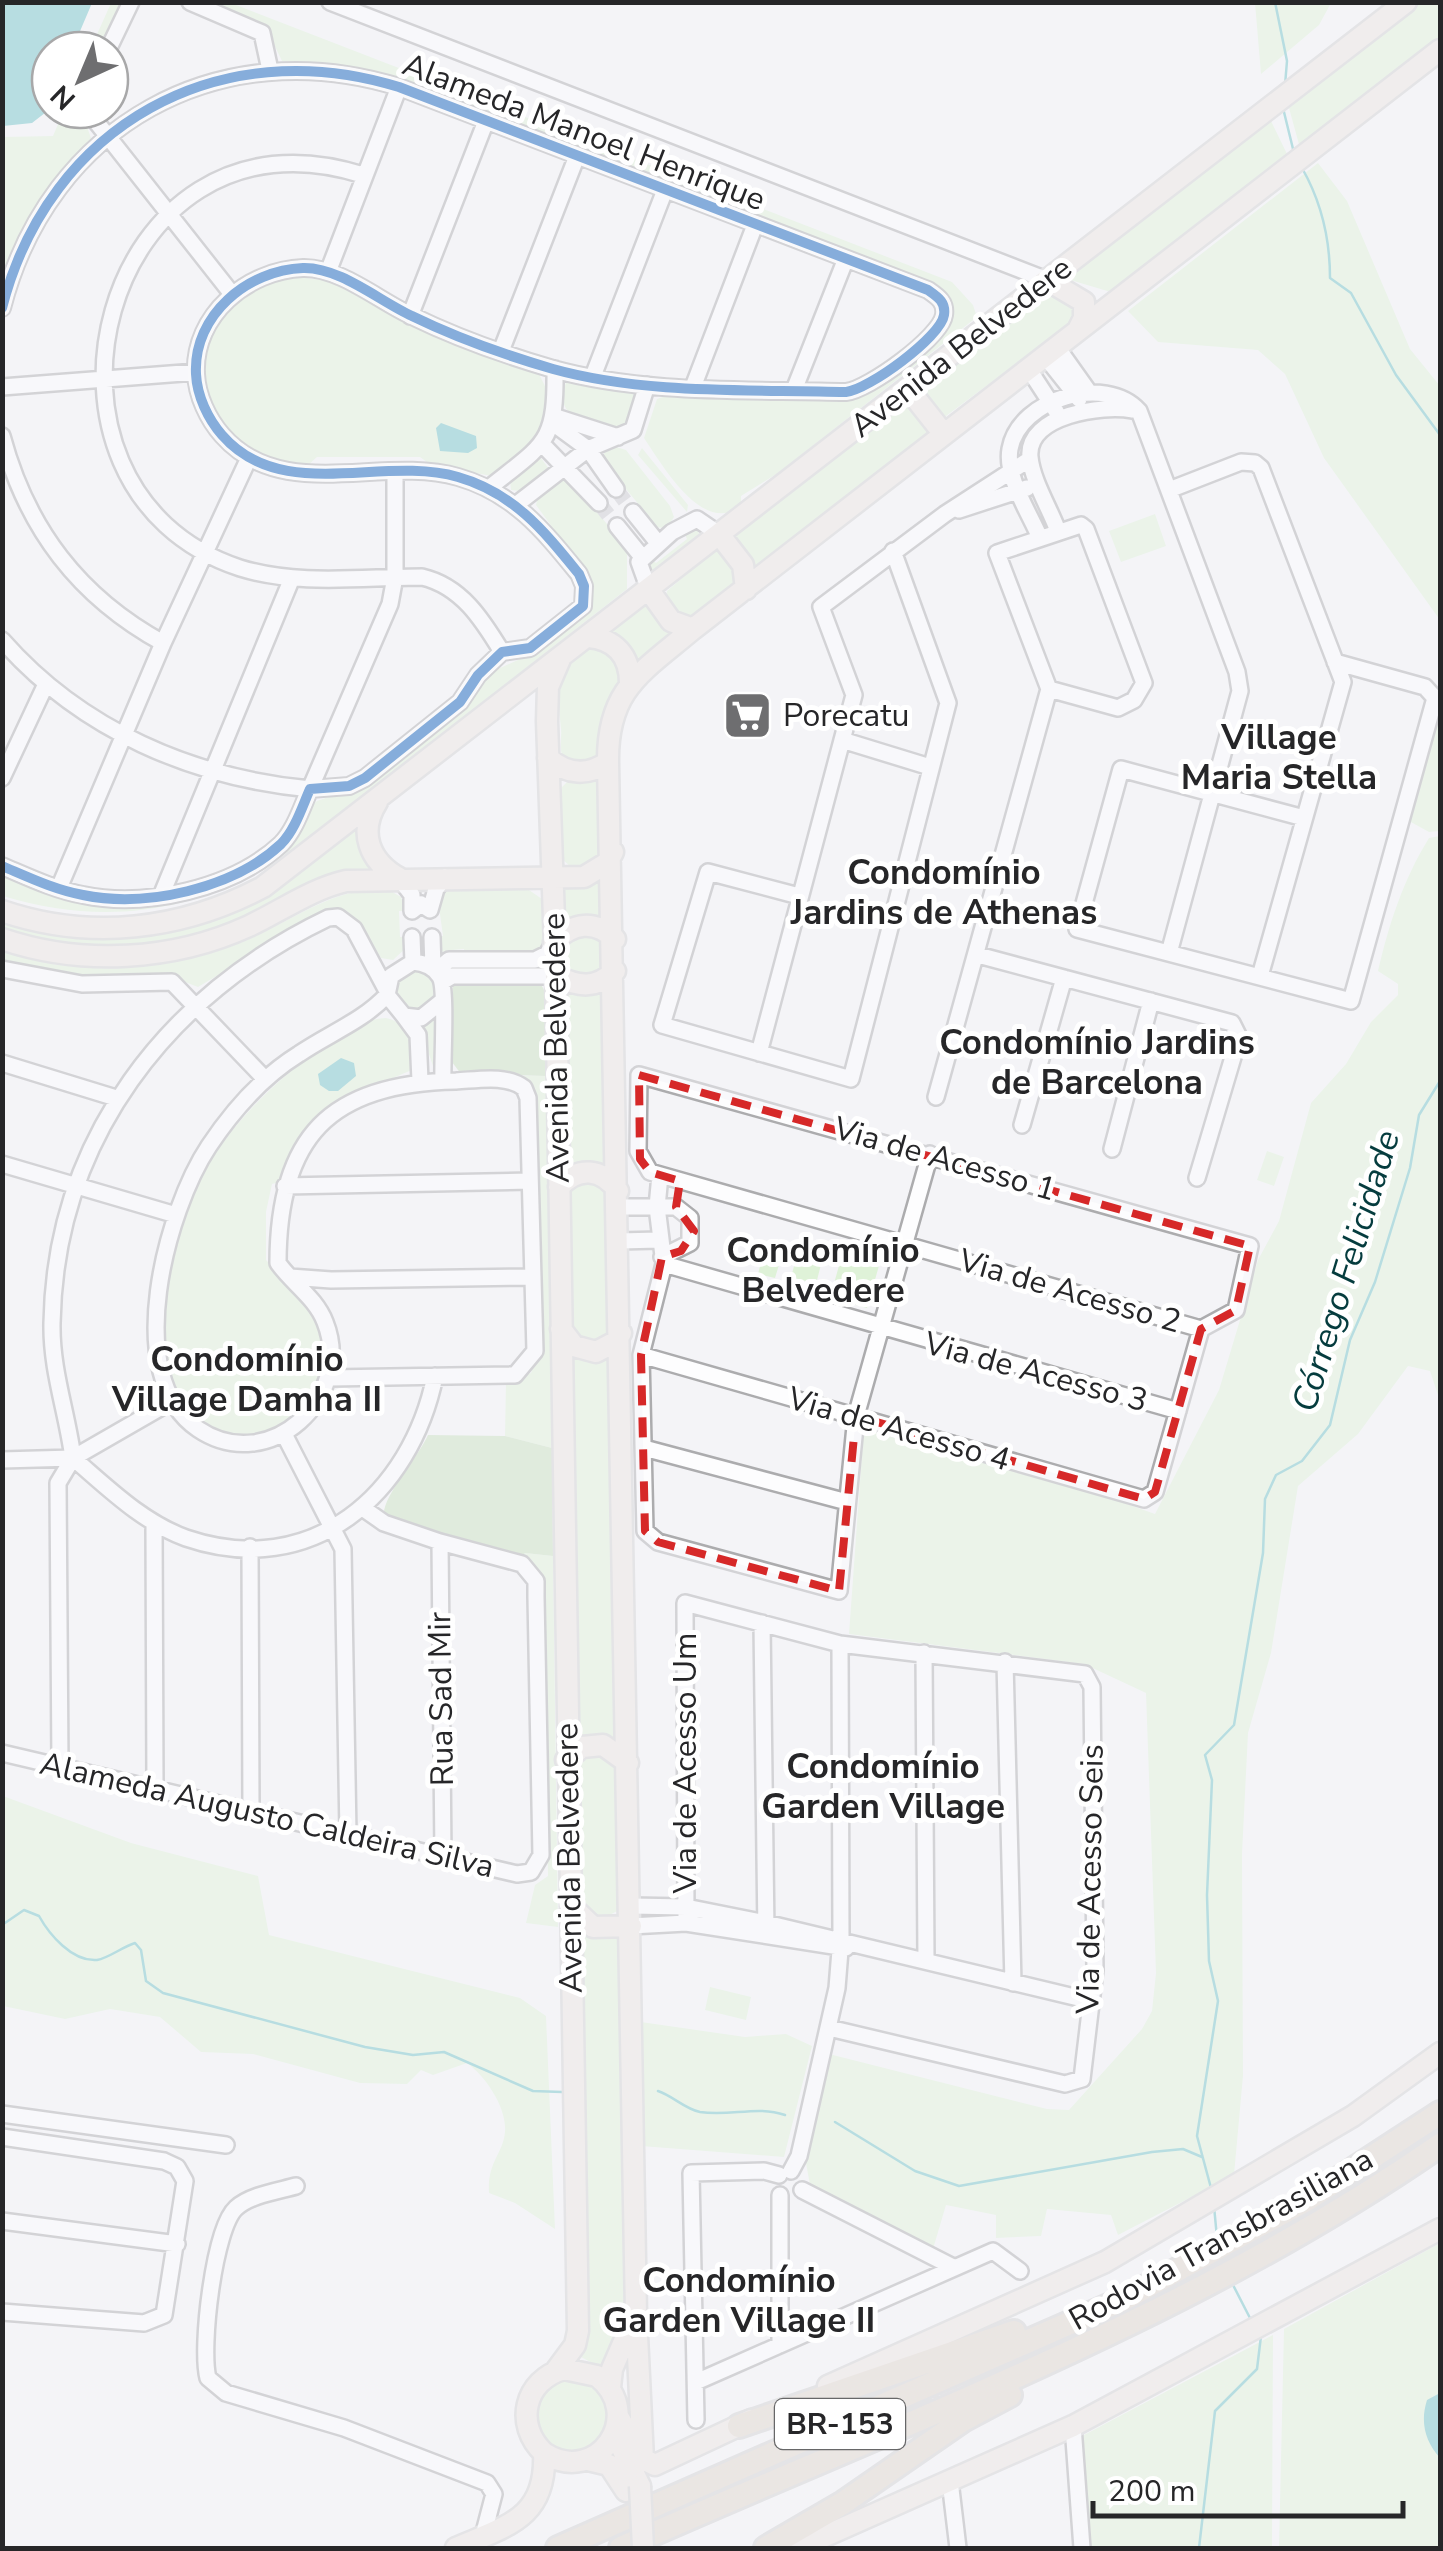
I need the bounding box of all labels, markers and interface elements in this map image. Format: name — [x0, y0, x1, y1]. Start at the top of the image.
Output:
north arrow — [30, 30, 130, 130]
street label: Alameda Manoel Henrique — [397, 43, 771, 221]
text: N — [43, 76, 84, 118]
street label: Avenida Belvedere — [841, 247, 1081, 447]
supermarket icon: Porecatu — [722, 689, 774, 741]
place label: Porecatu — [783, 694, 909, 737]
district label: Village Maria Stella — [1181, 714, 1377, 801]
district label: Condomínio Jardins de Athenas — [790, 849, 1097, 936]
street label: Avenida Belvedere — [532, 913, 580, 1183]
district label: Condomínio Jardins de Barcelona — [939, 1019, 1255, 1106]
street label: Via de Acesso 1 — [828, 1106, 1061, 1211]
water label: Córrego Felicidade — [1281, 1124, 1411, 1418]
district label: Condomínio Belvedere — [726, 1227, 920, 1314]
street label: Via de Acesso 2 — [953, 1238, 1186, 1343]
street label: Via de Acesso 3 — [919, 1321, 1152, 1422]
district label: Condomínio Village Damha II — [111, 1336, 382, 1423]
street label: Via de Acesso 4 — [782, 1376, 1015, 1481]
street label: Rua Sad Mir — [418, 1611, 464, 1787]
street label: Via de Acesso Um — [664, 1633, 707, 1894]
street label: Avenida Belvedere — [545, 1723, 593, 1993]
street label: Alameda Augusto Caldeira Silva — [36, 1742, 498, 1888]
district label: Condomínio Garden Village — [761, 1743, 1005, 1830]
street label: Via de Acesso Seis — [1066, 1744, 1114, 2015]
street label: Rodovia Transbrasiliana — [1061, 2137, 1381, 2341]
district label: Condomínio Garden Village II — [603, 2257, 875, 2344]
road number: BR-153 — [775, 2399, 905, 2449]
scale bar — [1093, 2456, 1403, 2518]
text: 200 m — [1108, 2471, 1195, 2512]

